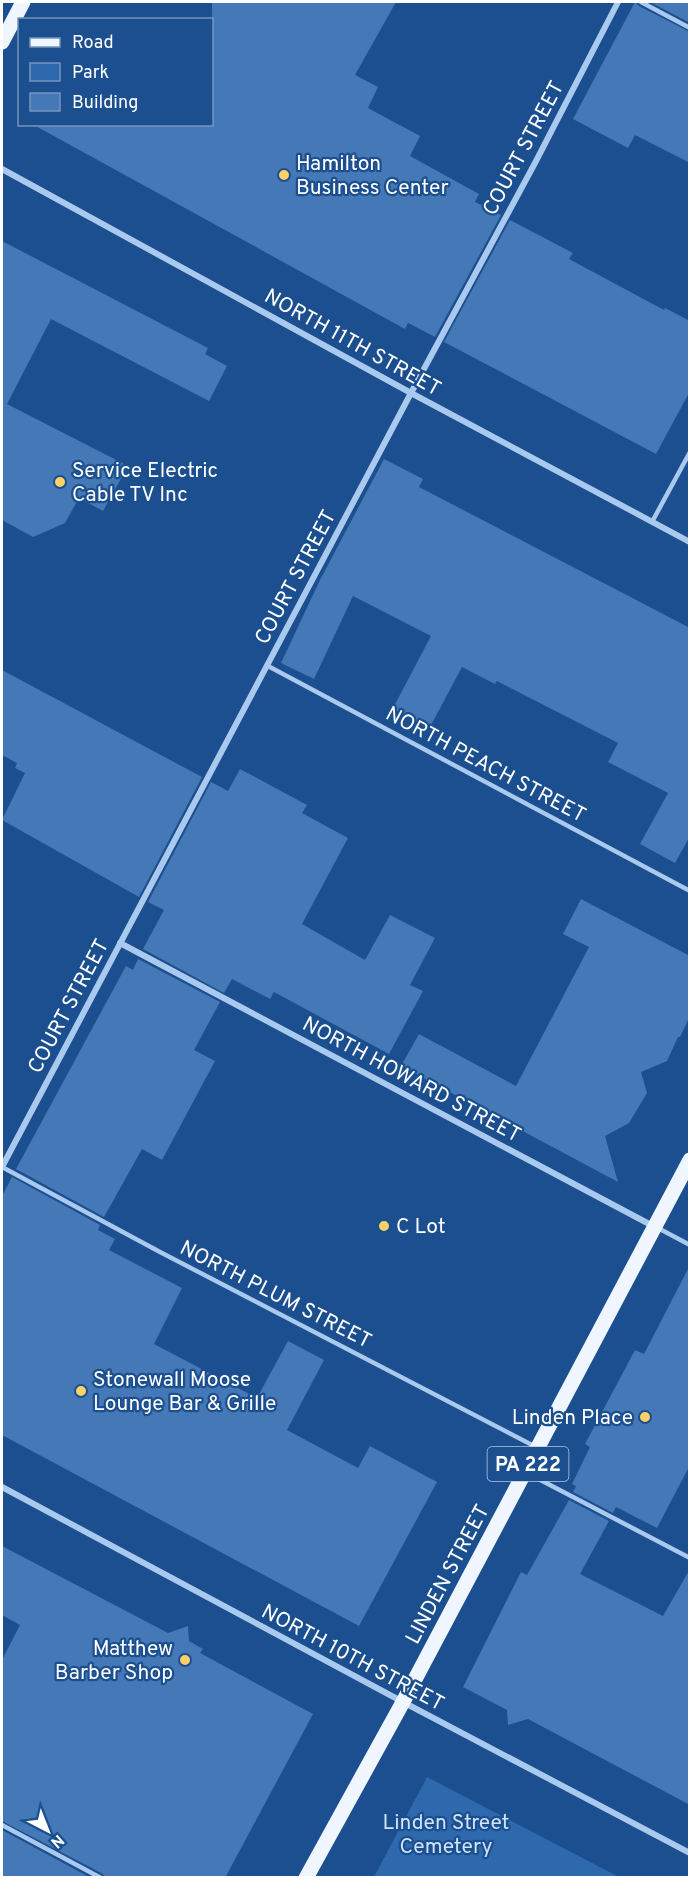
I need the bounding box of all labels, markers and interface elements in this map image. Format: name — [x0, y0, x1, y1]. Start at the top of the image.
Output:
legend — [18, 18, 213, 126]
text: Road — [72, 32, 114, 55]
text: Park — [72, 62, 109, 85]
street label: COURT STREET — [478, 77, 571, 221]
text: Building — [72, 92, 138, 115]
place label: Hamilton Business Center — [296, 151, 449, 202]
marker: Hamilton Business Center — [277, 168, 291, 182]
street label: NORTH 11TH STREET — [259, 283, 446, 403]
place label: Service Electric Cable TV Inc — [72, 458, 218, 509]
marker: Service Electric Cable TV Inc — [53, 475, 67, 489]
street label: COURT STREET — [250, 506, 343, 650]
street label: NORTH PEACH STREET — [380, 701, 590, 830]
street label: COURT STREET — [23, 935, 116, 1079]
street label: NORTH HOWARD STREET — [297, 1011, 525, 1150]
place label: C Lot — [396, 1214, 446, 1241]
marker: C Lot — [377, 1219, 391, 1233]
street label: NORTH PLUM STREET — [175, 1235, 376, 1355]
place label: Stonewall Moose Lounge Bar & Grille — [93, 1367, 276, 1418]
marker: Stonewall Moose Lounge Bar & Grille — [74, 1384, 88, 1398]
place label: Linden Place — [512, 1405, 633, 1432]
marker: Linden Place — [638, 1410, 652, 1424]
road number: PA 222 — [488, 1447, 568, 1481]
street label: LINDEN STREET — [400, 1500, 496, 1649]
street label: NORTH 10TH STREET — [256, 1599, 448, 1718]
place label: Matthew Barber Shop — [55, 1636, 173, 1687]
marker: Matthew Barber Shop — [178, 1653, 192, 1667]
north arrow — [18, 1801, 78, 1861]
park label: Linden Street Cemetery — [382, 1810, 510, 1861]
text: N — [46, 1829, 68, 1852]

